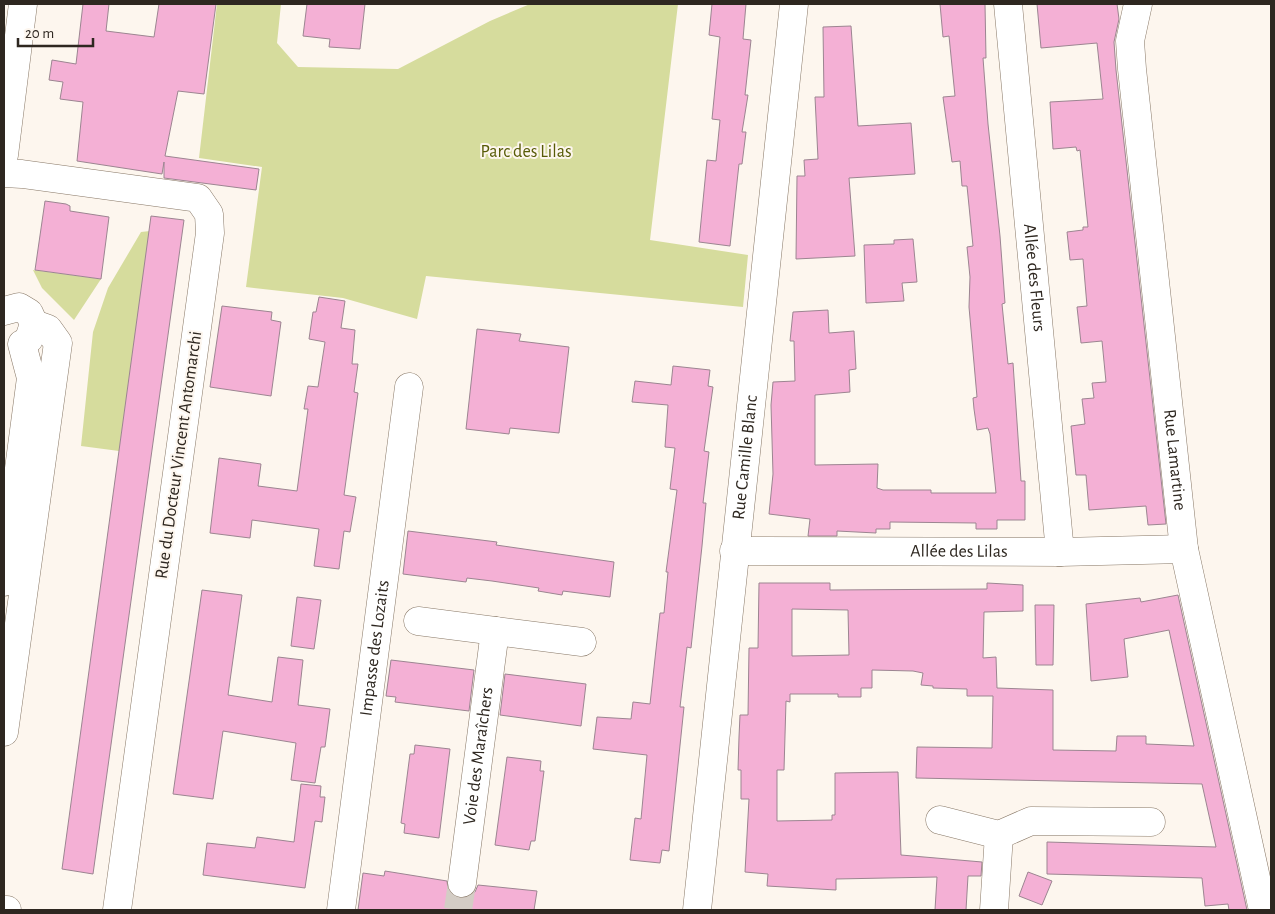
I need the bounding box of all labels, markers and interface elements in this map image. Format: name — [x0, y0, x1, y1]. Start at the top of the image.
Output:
scale bar — [18, 15, 92, 47]
text: 20 m — [25, 26, 54, 41]
park label: Parc des Lilas — [480, 143, 572, 161]
street label: Allée des Fleurs — [1020, 223, 1048, 333]
street label: Rue du Docteur Vincent Antomarchi — [153, 330, 205, 580]
street label: Rue Camille Blanc — [730, 394, 761, 521]
street label: Rue Lamartine — [1160, 408, 1189, 511]
street label: Allée des Lilas — [910, 543, 1008, 561]
street label: Impasse des Lozaits — [357, 579, 393, 717]
street label: Voie des Maraîchers — [461, 686, 497, 826]

